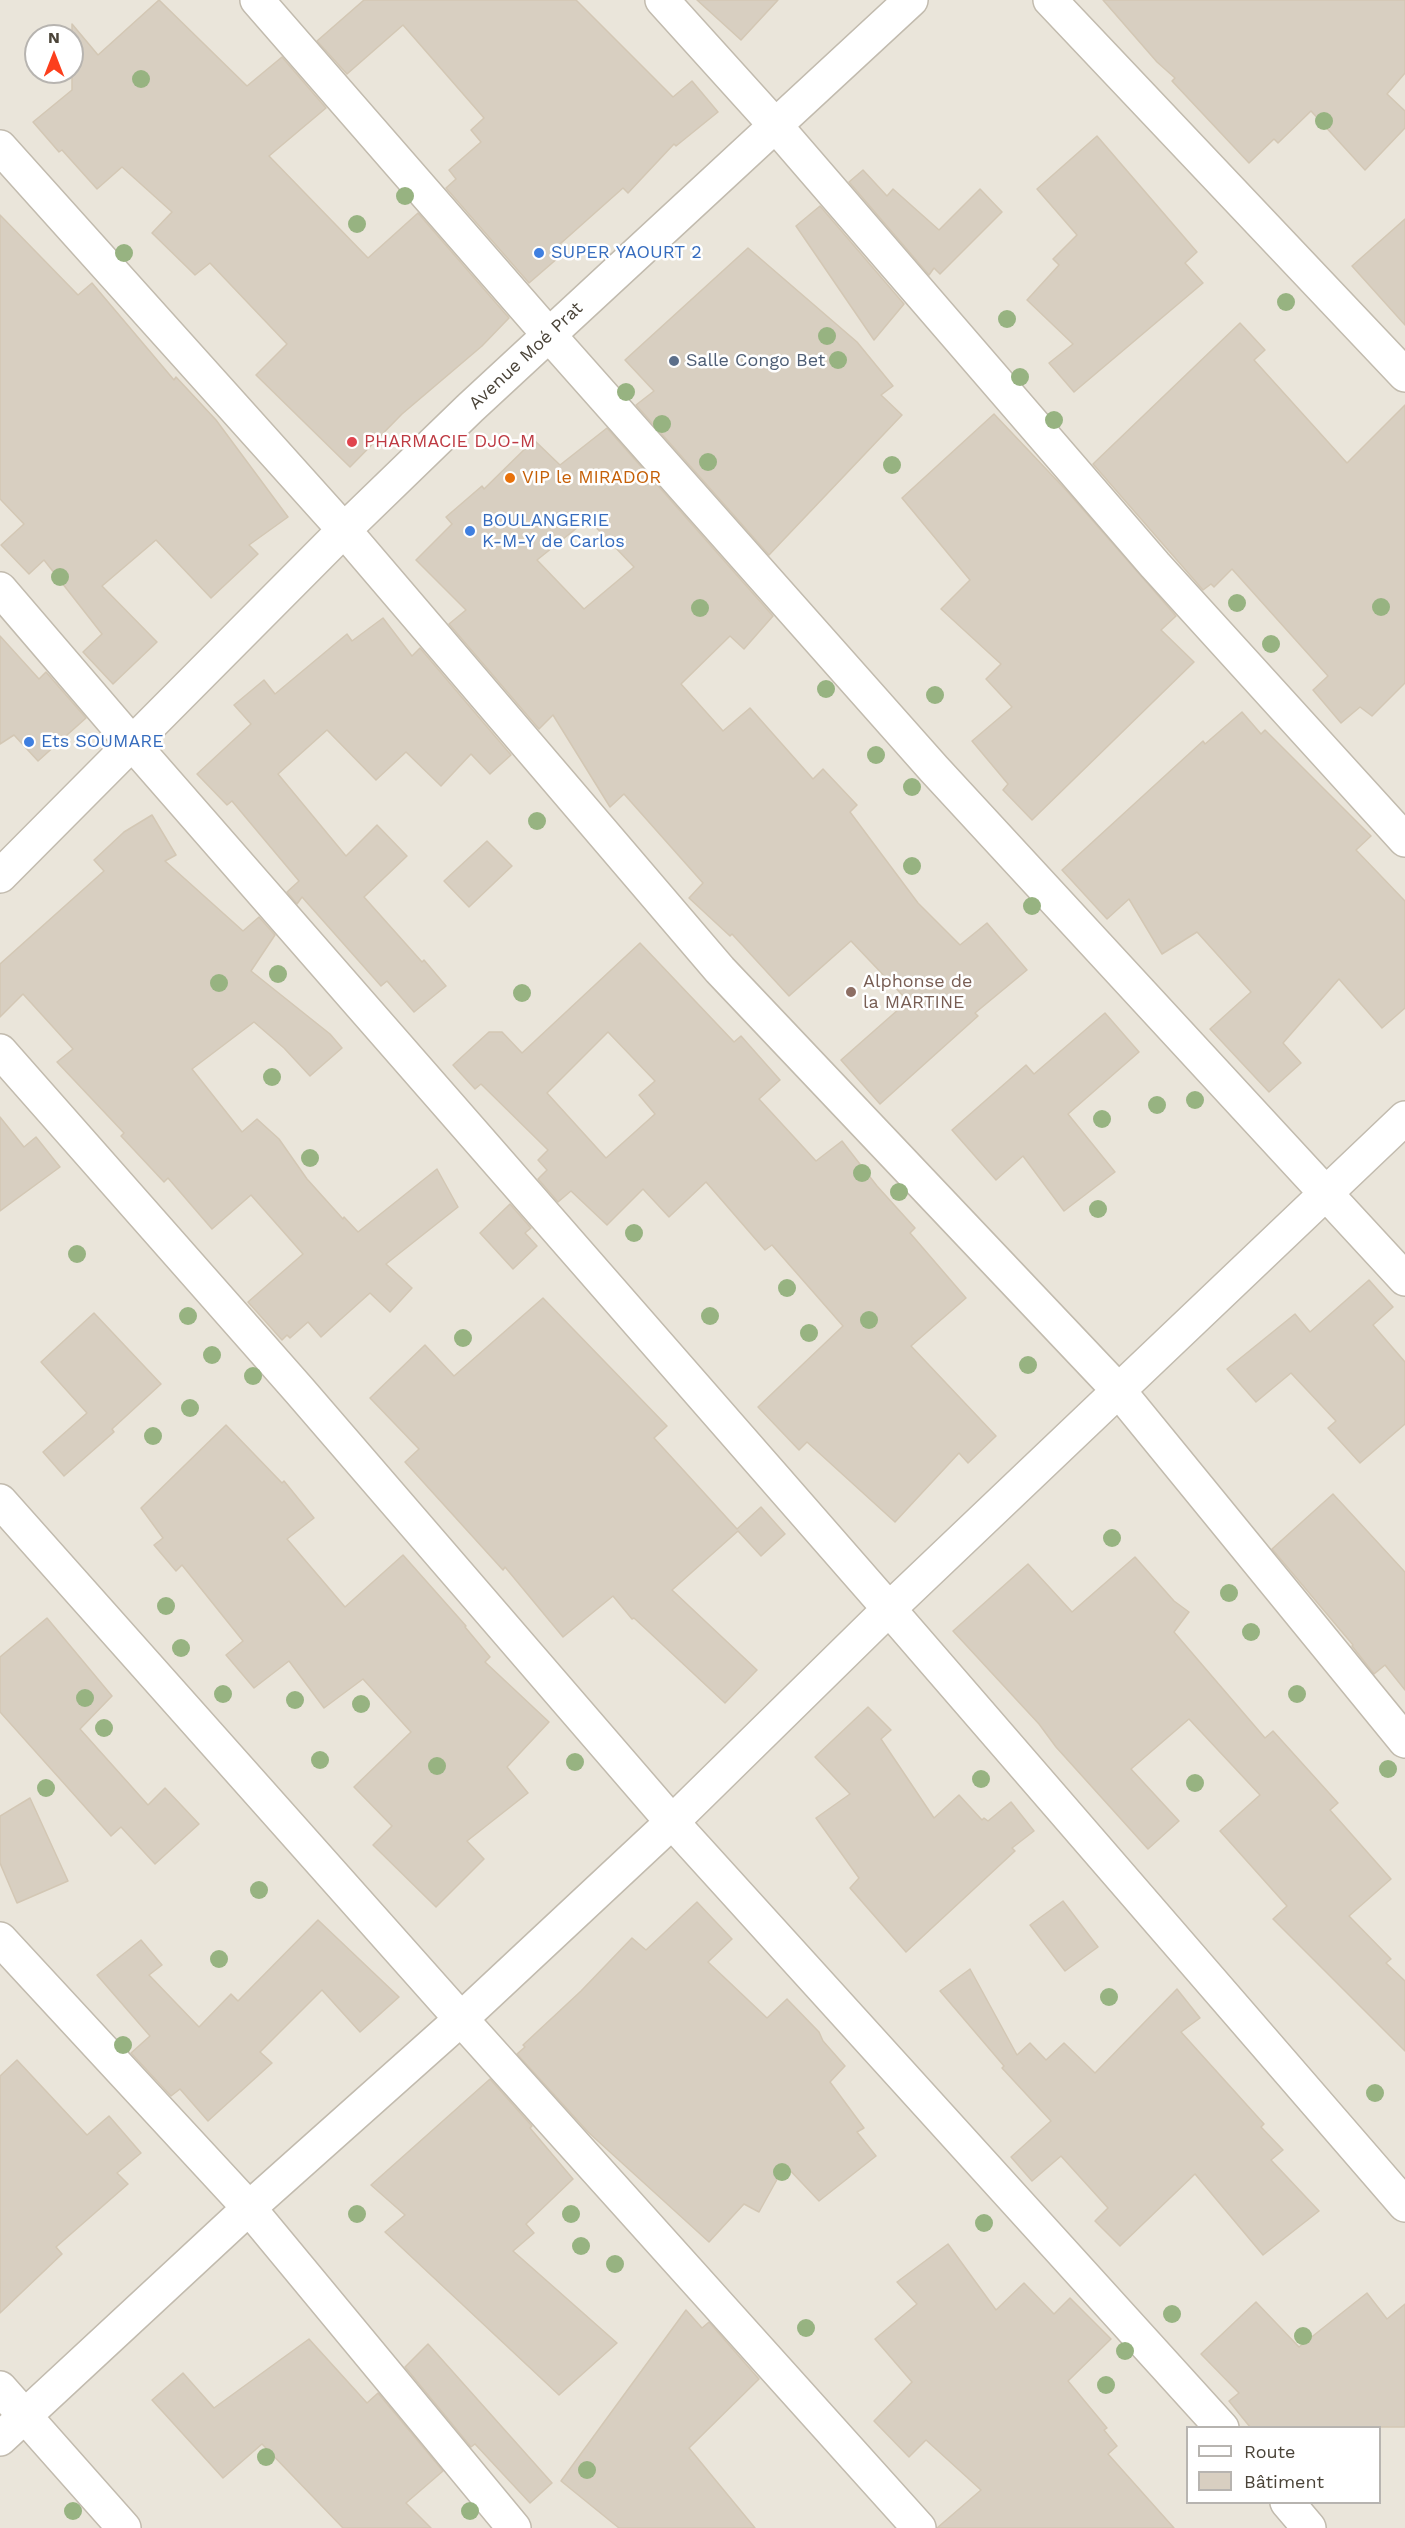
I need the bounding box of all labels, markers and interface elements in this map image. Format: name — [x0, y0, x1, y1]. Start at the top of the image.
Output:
north arrow — [24, 24, 84, 84]
text: N — [48, 28, 60, 47]
place label: SUPER YAOURT 2 — [551, 242, 702, 264]
marker: SUPER YAOURT 2 — [532, 246, 546, 260]
street label: Avenue Moé Prat — [465, 298, 587, 414]
place label: Salle Congo Bet — [686, 350, 825, 372]
marker: Salle Congo Bet — [667, 354, 681, 368]
place label: PHARMACIE DJO-M — [364, 431, 535, 453]
marker: PHARMACIE DJO-M — [345, 435, 359, 449]
place label: VIP le MIRADOR — [522, 467, 661, 489]
marker: VIP le MIRADOR — [503, 471, 517, 485]
place label: BOULANGERIE K-M-Y de Carlos — [482, 510, 625, 552]
marker: BOULANGERIE K-M-Y de Carlos — [463, 524, 477, 538]
place label: Ets SOUMARE — [41, 731, 164, 753]
marker: Ets SOUMARE — [22, 735, 36, 749]
place label: Alphonse de la MARTINE — [863, 971, 972, 1014]
marker: Alphonse de la MARTINE — [844, 985, 858, 999]
legend — [1186, 2426, 1381, 2504]
text: Route — [1244, 2441, 1296, 2462]
text: Bâtiment — [1244, 2471, 1324, 2492]

